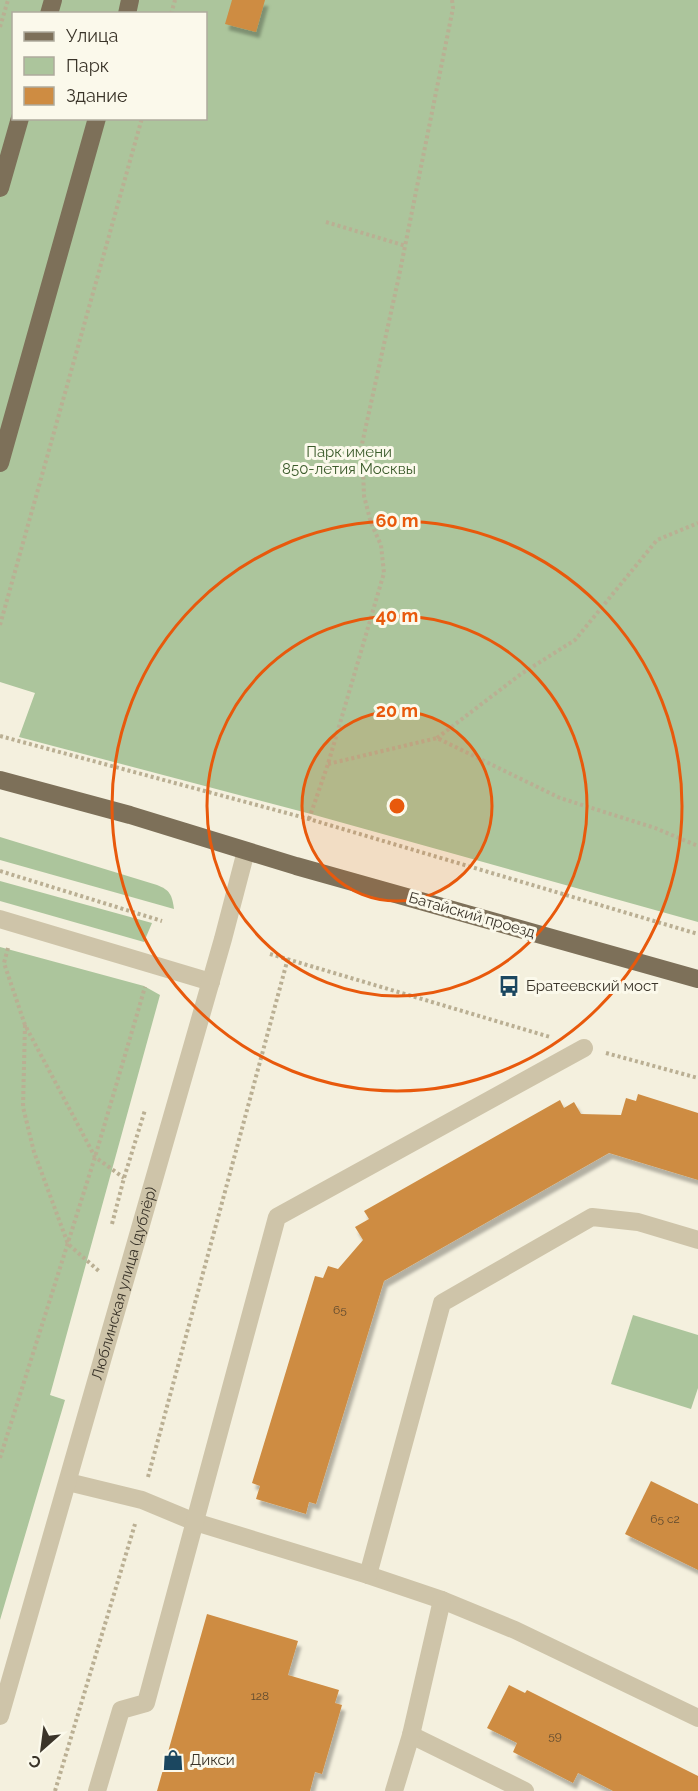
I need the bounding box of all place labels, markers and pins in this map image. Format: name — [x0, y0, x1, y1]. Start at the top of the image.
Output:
centre of rings — [387, 796, 407, 816]
bus stop icon: Братеевский мост — [497, 974, 521, 998]
place label: Братеевский мост — [526, 977, 658, 995]
shop icon: Дикси — [161, 1748, 185, 1772]
place label: Дикси — [190, 1751, 235, 1769]

